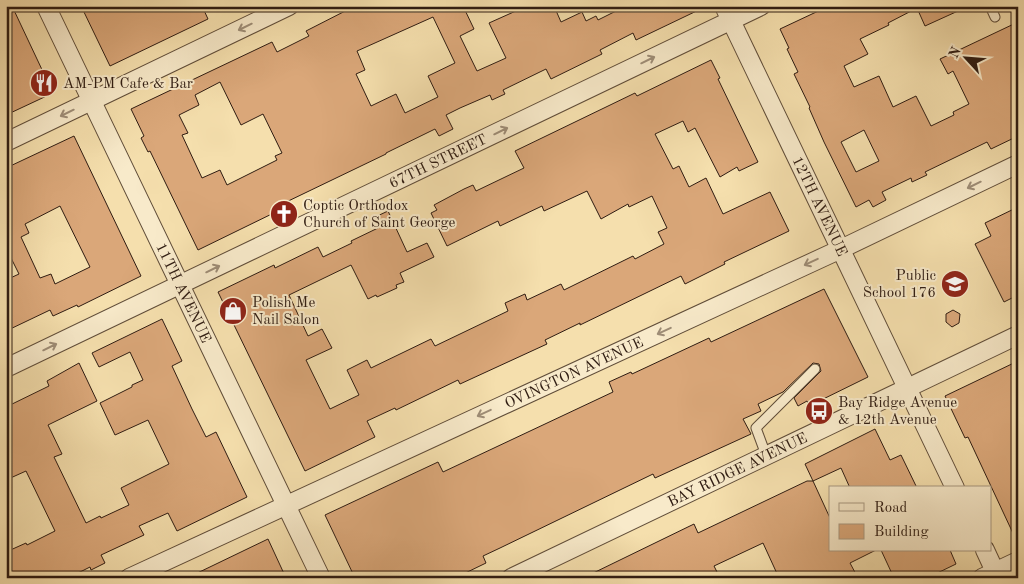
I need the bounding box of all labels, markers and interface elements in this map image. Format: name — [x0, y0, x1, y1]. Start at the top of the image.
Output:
one-way arrow — [238, 23, 253, 33]
north arrow — [942, 32, 992, 82]
text: N — [947, 45, 964, 61]
one-way arrow — [640, 55, 655, 65]
restaurant icon: AM-PM Cafe & Bar — [29, 68, 59, 98]
place label: AM-PM Cafe & Bar — [63, 77, 193, 92]
one-way arrow — [60, 108, 75, 118]
one-way arrow — [493, 126, 508, 135]
street label: 67TH STREET — [387, 133, 490, 192]
street label: 12TH AVENUE — [788, 155, 849, 259]
one-way arrow — [967, 181, 982, 190]
church icon: Coptic Orthodox Church of Saint George — [269, 199, 299, 229]
place label: Coptic Orthodox Church of Saint George — [303, 199, 456, 231]
street label: 11TH AVENUE — [152, 241, 213, 346]
one-way arrow — [804, 258, 819, 268]
one-way arrow — [205, 264, 220, 274]
place label: Public School 176 — [863, 269, 936, 301]
school or university icon: Public School 176 — [940, 269, 970, 299]
shop icon: Polish Me Nail Salon — [218, 296, 248, 326]
place label: Polish Me Nail Salon — [252, 296, 320, 328]
one-way arrow — [657, 326, 672, 336]
street label: OVINGTON AVENUE — [503, 335, 646, 412]
one-way arrow — [42, 342, 57, 351]
bus stop icon: Bay Ridge Avenue & 12th Avenue — [804, 396, 834, 426]
place label: Bay Ridge Avenue & 12th Avenue — [838, 396, 957, 428]
one-way arrow — [477, 409, 492, 419]
street label: BAY RIDGE AVENUE — [666, 431, 810, 511]
legend — [829, 486, 992, 552]
text: Road — [874, 501, 908, 516]
text: Building — [874, 525, 929, 540]

